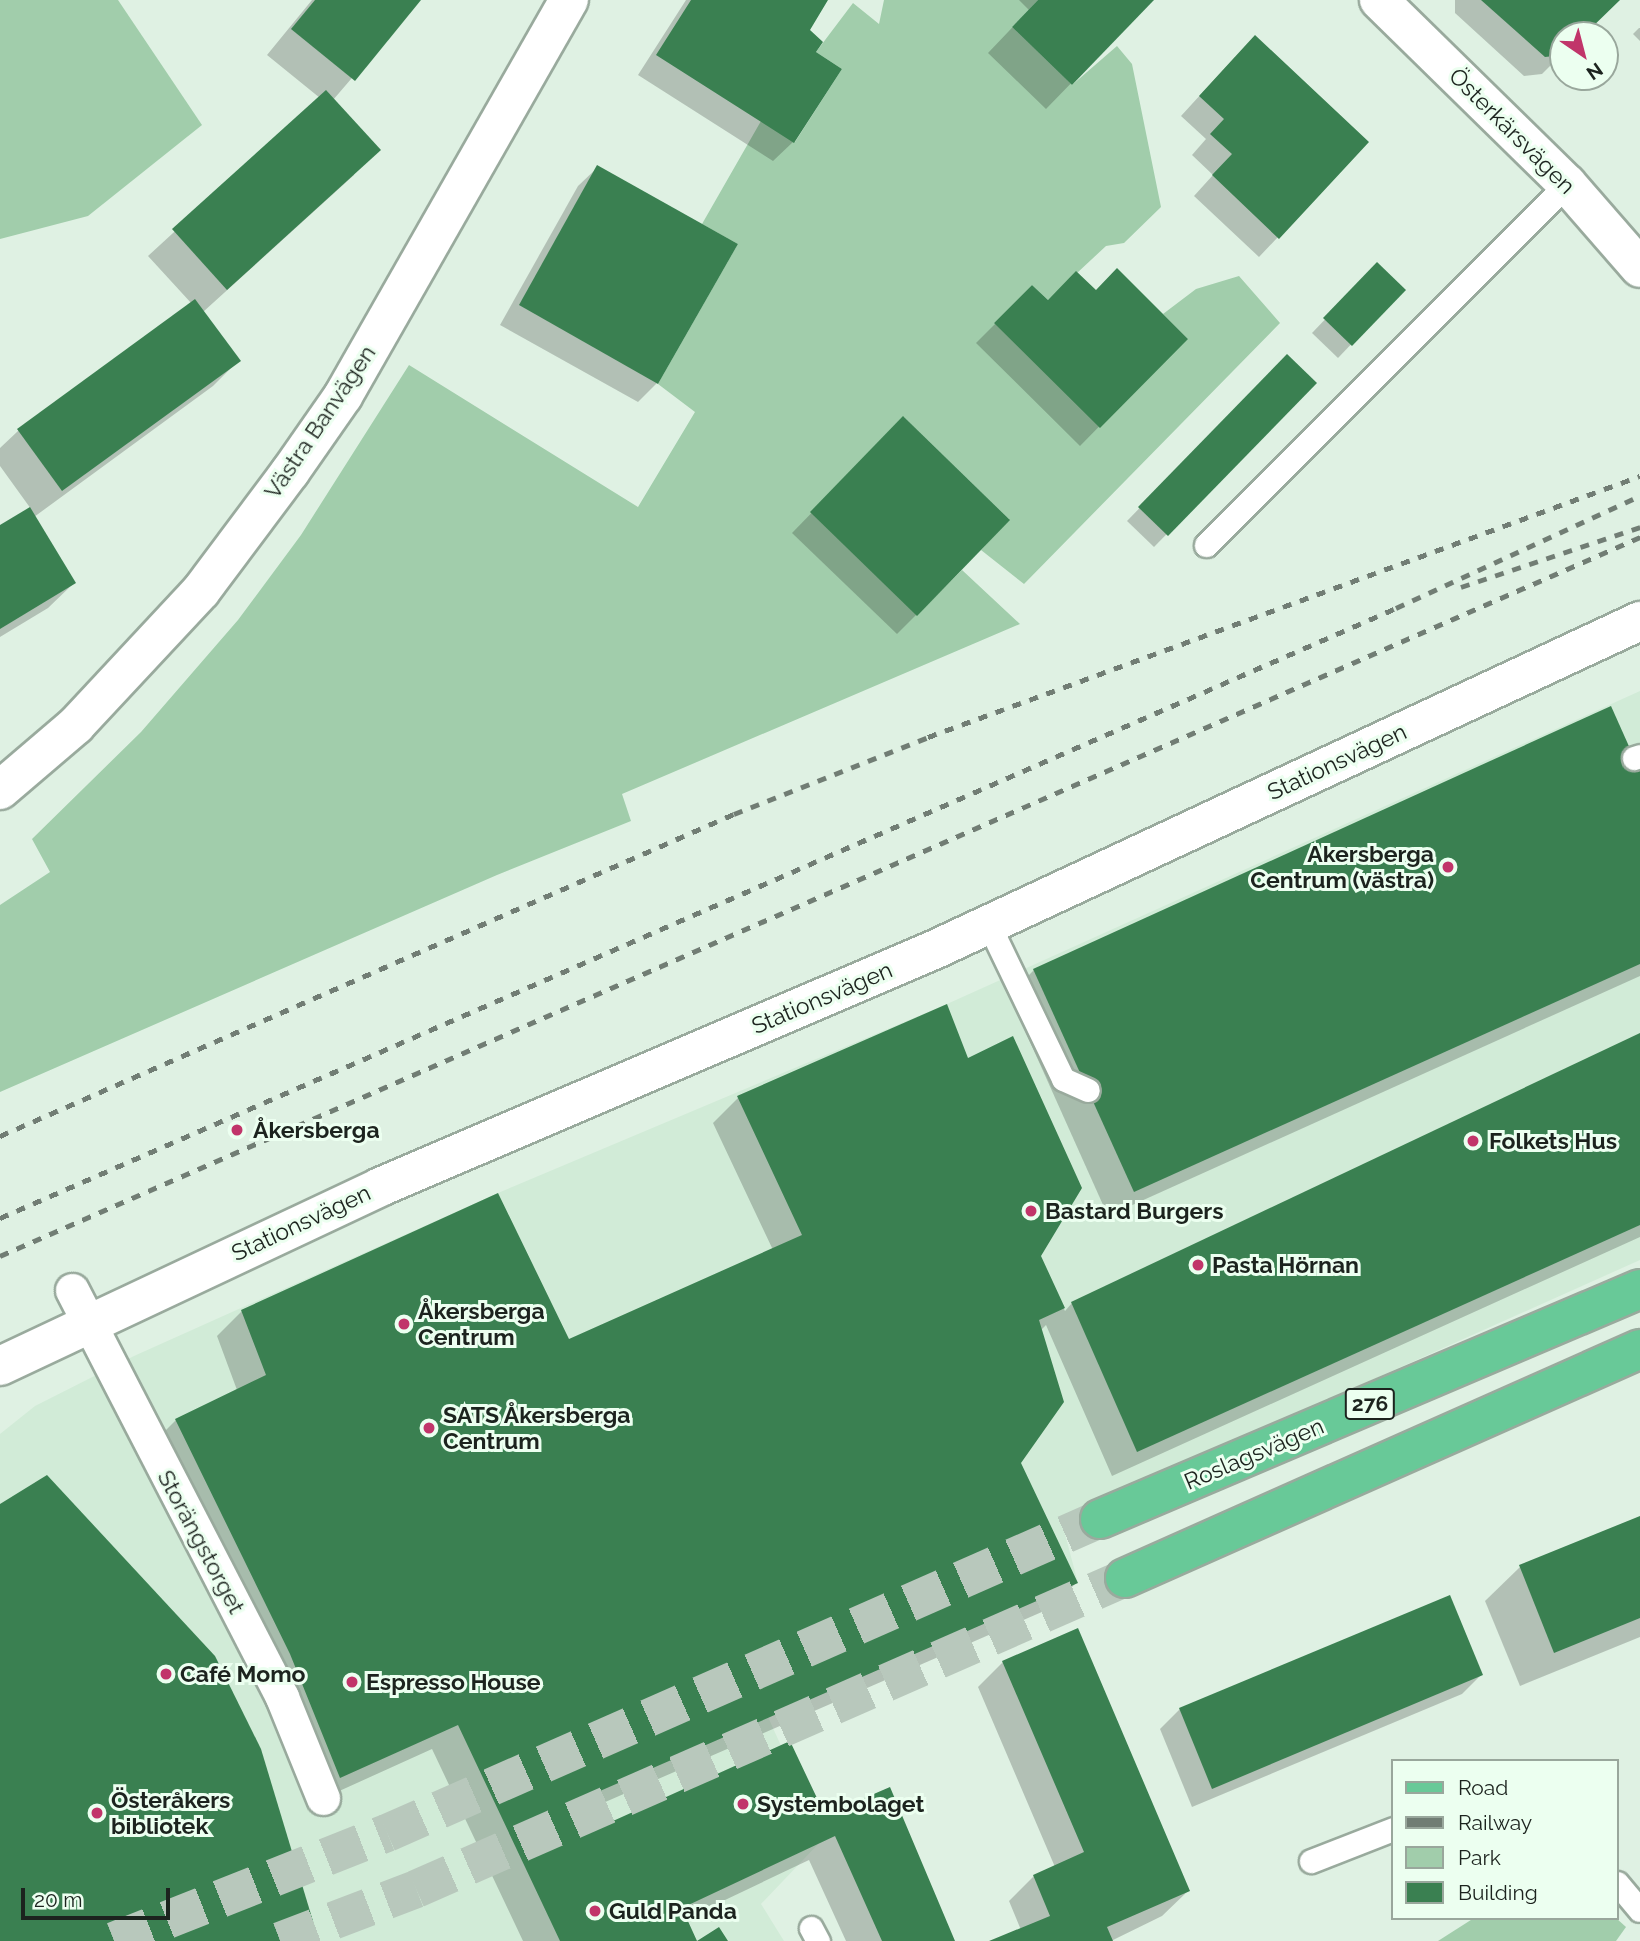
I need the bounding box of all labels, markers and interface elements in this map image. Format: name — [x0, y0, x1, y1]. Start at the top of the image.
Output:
north arrow — [1549, 21, 1619, 91]
text: N — [1583, 58, 1607, 85]
street label: Österkärsvägen — [1443, 62, 1581, 200]
street label: Västra Banvägen — [259, 340, 381, 504]
street label: Stationsvägen — [1263, 718, 1411, 806]
place label: Akersberga Centrum (västra) — [1250, 840, 1434, 894]
marker: Akersberga Centrum (västra) — [1440, 859, 1456, 875]
street label: Stationsvägen — [747, 956, 897, 1040]
place label: Åkersberga — [253, 1116, 380, 1144]
marker: Åkersberga — [227, 1120, 247, 1140]
place label: Folkets Hus — [1489, 1127, 1617, 1155]
marker: Folkets Hus — [1463, 1131, 1483, 1151]
street label: Stationsvägen — [227, 1179, 375, 1267]
place label: Bastard Burgers — [1045, 1197, 1224, 1225]
marker: Bastard Burgers — [1023, 1203, 1039, 1219]
place label: Pasta Hörnan — [1212, 1251, 1359, 1279]
marker: Pasta Hörnan — [1190, 1257, 1206, 1273]
place label: Åkersberga Centrum — [418, 1297, 545, 1351]
marker: Åkersberga Centrum — [396, 1316, 412, 1332]
road number: 276 — [1344, 1386, 1396, 1422]
place label: SATS Åkersberga Centrum — [443, 1401, 631, 1455]
street label: Roslagsvägen — [1180, 1412, 1328, 1496]
marker: SATS Åkersberga Centrum — [421, 1420, 437, 1436]
street label: Storängstorget — [152, 1466, 250, 1618]
place label: Café Momo — [180, 1660, 306, 1688]
marker: Café Momo — [158, 1666, 174, 1682]
place label: Espresso House — [366, 1668, 541, 1696]
marker: Espresso House — [344, 1674, 360, 1690]
legend — [1392, 1759, 1619, 1920]
text: Road — [1458, 1775, 1508, 1800]
place label: Österåkers bibliotek — [111, 1786, 230, 1840]
place label: Systembolaget — [757, 1790, 924, 1818]
marker: Systembolaget — [735, 1796, 751, 1812]
marker: Österåkers bibliotek — [89, 1805, 105, 1821]
text: Railway — [1458, 1810, 1532, 1835]
text: Park — [1458, 1845, 1501, 1870]
scale bar — [24, 1874, 173, 1918]
text: Building — [1458, 1880, 1538, 1905]
text: 20 m — [34, 1887, 82, 1912]
place label: Guld Panda — [609, 1897, 737, 1925]
marker: Guld Panda — [587, 1903, 603, 1919]

